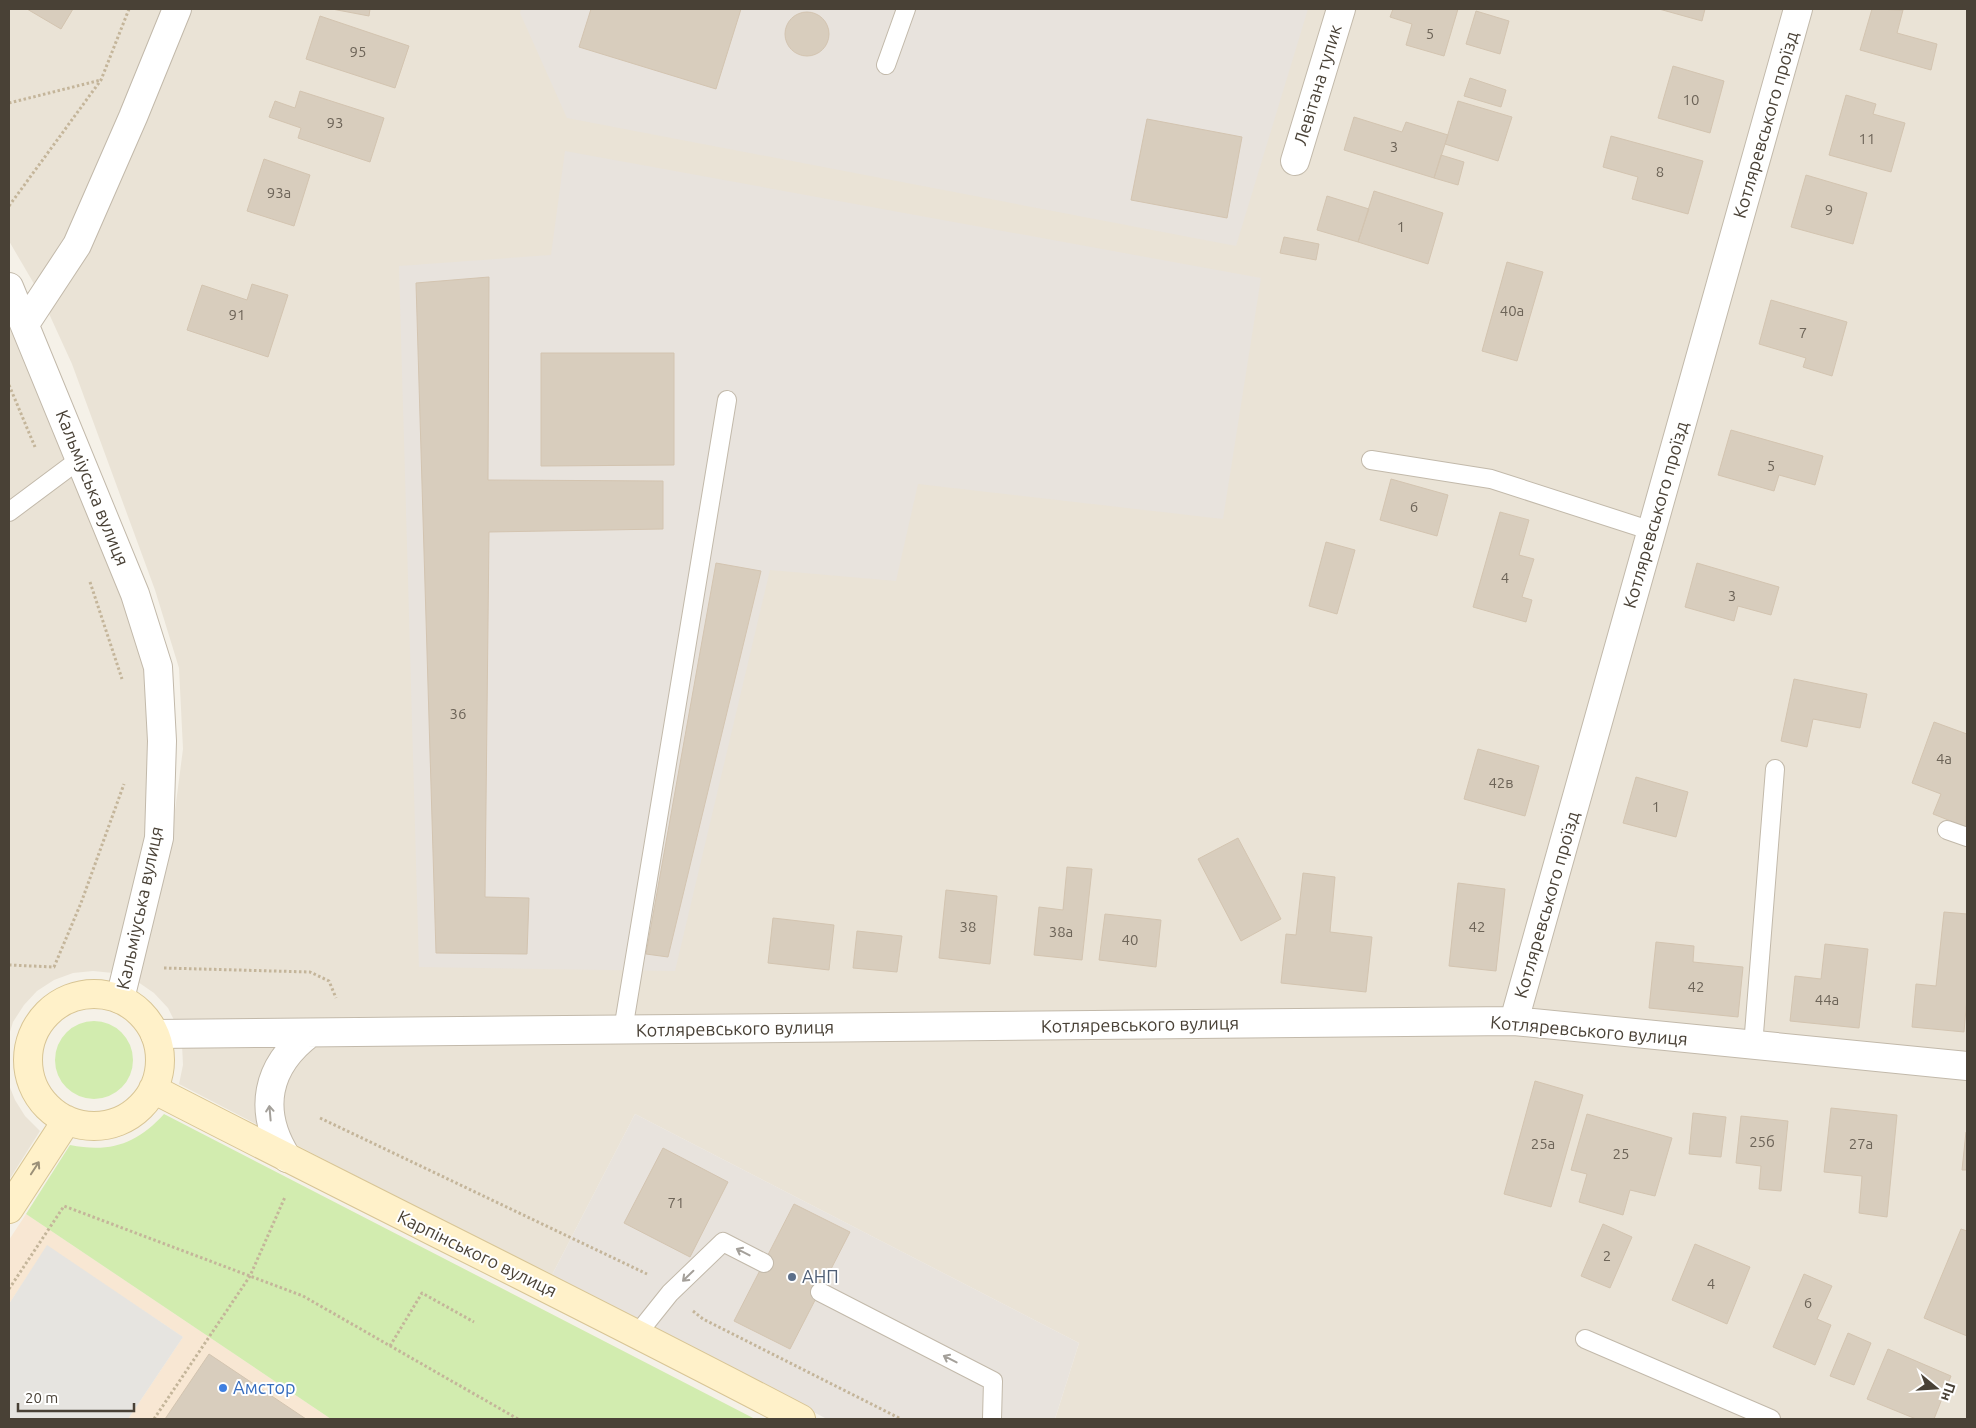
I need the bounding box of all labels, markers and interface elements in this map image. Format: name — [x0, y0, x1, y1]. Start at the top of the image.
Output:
street label: Левітана тупик — [1289, 22, 1345, 147]
house number: 5 — [1426, 25, 1434, 42]
street label: Котляревського проїзд — [1729, 29, 1801, 220]
house number: 95 — [350, 43, 366, 60]
house number: 10 — [1683, 91, 1699, 108]
house number: 93 — [327, 114, 343, 131]
house number: 11 — [1859, 130, 1875, 147]
house number: 3 — [1390, 138, 1398, 155]
house number: 8 — [1656, 163, 1664, 180]
house number: 93а — [267, 184, 291, 201]
house number: 9 — [1825, 201, 1833, 218]
house number: 1 — [1397, 218, 1405, 235]
house number: 40а — [1500, 302, 1524, 319]
house number: 91 — [229, 306, 245, 323]
house number: 7 — [1799, 324, 1807, 341]
street label: Кальміуська вулиця — [53, 407, 133, 568]
street label: Котляревського проїзд — [1619, 419, 1691, 610]
house number: 5 — [1767, 457, 1775, 474]
house number: 6 — [1410, 498, 1418, 515]
house number: 4 — [1501, 569, 1509, 586]
house number: 3 — [1728, 587, 1736, 604]
house number: 36 — [450, 705, 466, 722]
house number: 4а — [1936, 750, 1952, 767]
house number: 42в — [1488, 774, 1514, 791]
house number: 1 — [1652, 798, 1660, 815]
street label: Котляревського проїзд — [1510, 809, 1582, 1000]
street label: Кальміуська вулиця — [112, 824, 166, 991]
house number: 38 — [960, 918, 976, 935]
house number: 42 — [1469, 918, 1485, 935]
house number: 38а — [1049, 923, 1073, 940]
house number: 40 — [1122, 931, 1138, 948]
house number: 42 — [1688, 978, 1704, 995]
house number: 44а — [1815, 991, 1839, 1008]
street label: Котляревського вулиця — [1490, 1011, 1689, 1049]
street label: Котляревського вулиця — [1041, 1012, 1239, 1036]
street label: Котляревського вулиця — [636, 1016, 834, 1040]
one-way arrow — [265, 1106, 275, 1122]
house number: 25б — [1749, 1133, 1775, 1150]
house number: 25а — [1531, 1135, 1555, 1152]
house number: 27а — [1849, 1135, 1873, 1152]
house number: 25 — [1613, 1145, 1629, 1162]
one-way arrow — [31, 1162, 41, 1176]
house number: 71 — [668, 1194, 684, 1211]
street label: Карпінського вулиця — [395, 1206, 560, 1300]
one-way arrow — [736, 1247, 751, 1256]
house number: 2 — [1603, 1247, 1611, 1264]
place label: АНП — [802, 1266, 839, 1286]
one-way arrow — [682, 1269, 694, 1281]
marker: АНП — [786, 1271, 798, 1283]
house number: 4 — [1707, 1275, 1715, 1292]
house number: 6 — [1804, 1294, 1812, 1311]
one-way arrow — [943, 1354, 958, 1363]
north arrow — [1911, 1363, 1961, 1413]
place label: Амстор — [233, 1377, 295, 1397]
scale bar — [18, 1380, 134, 1412]
text: Пн — [1938, 1381, 1959, 1403]
marker: Амстор — [217, 1382, 229, 1394]
text: 20 m — [25, 1389, 58, 1406]

